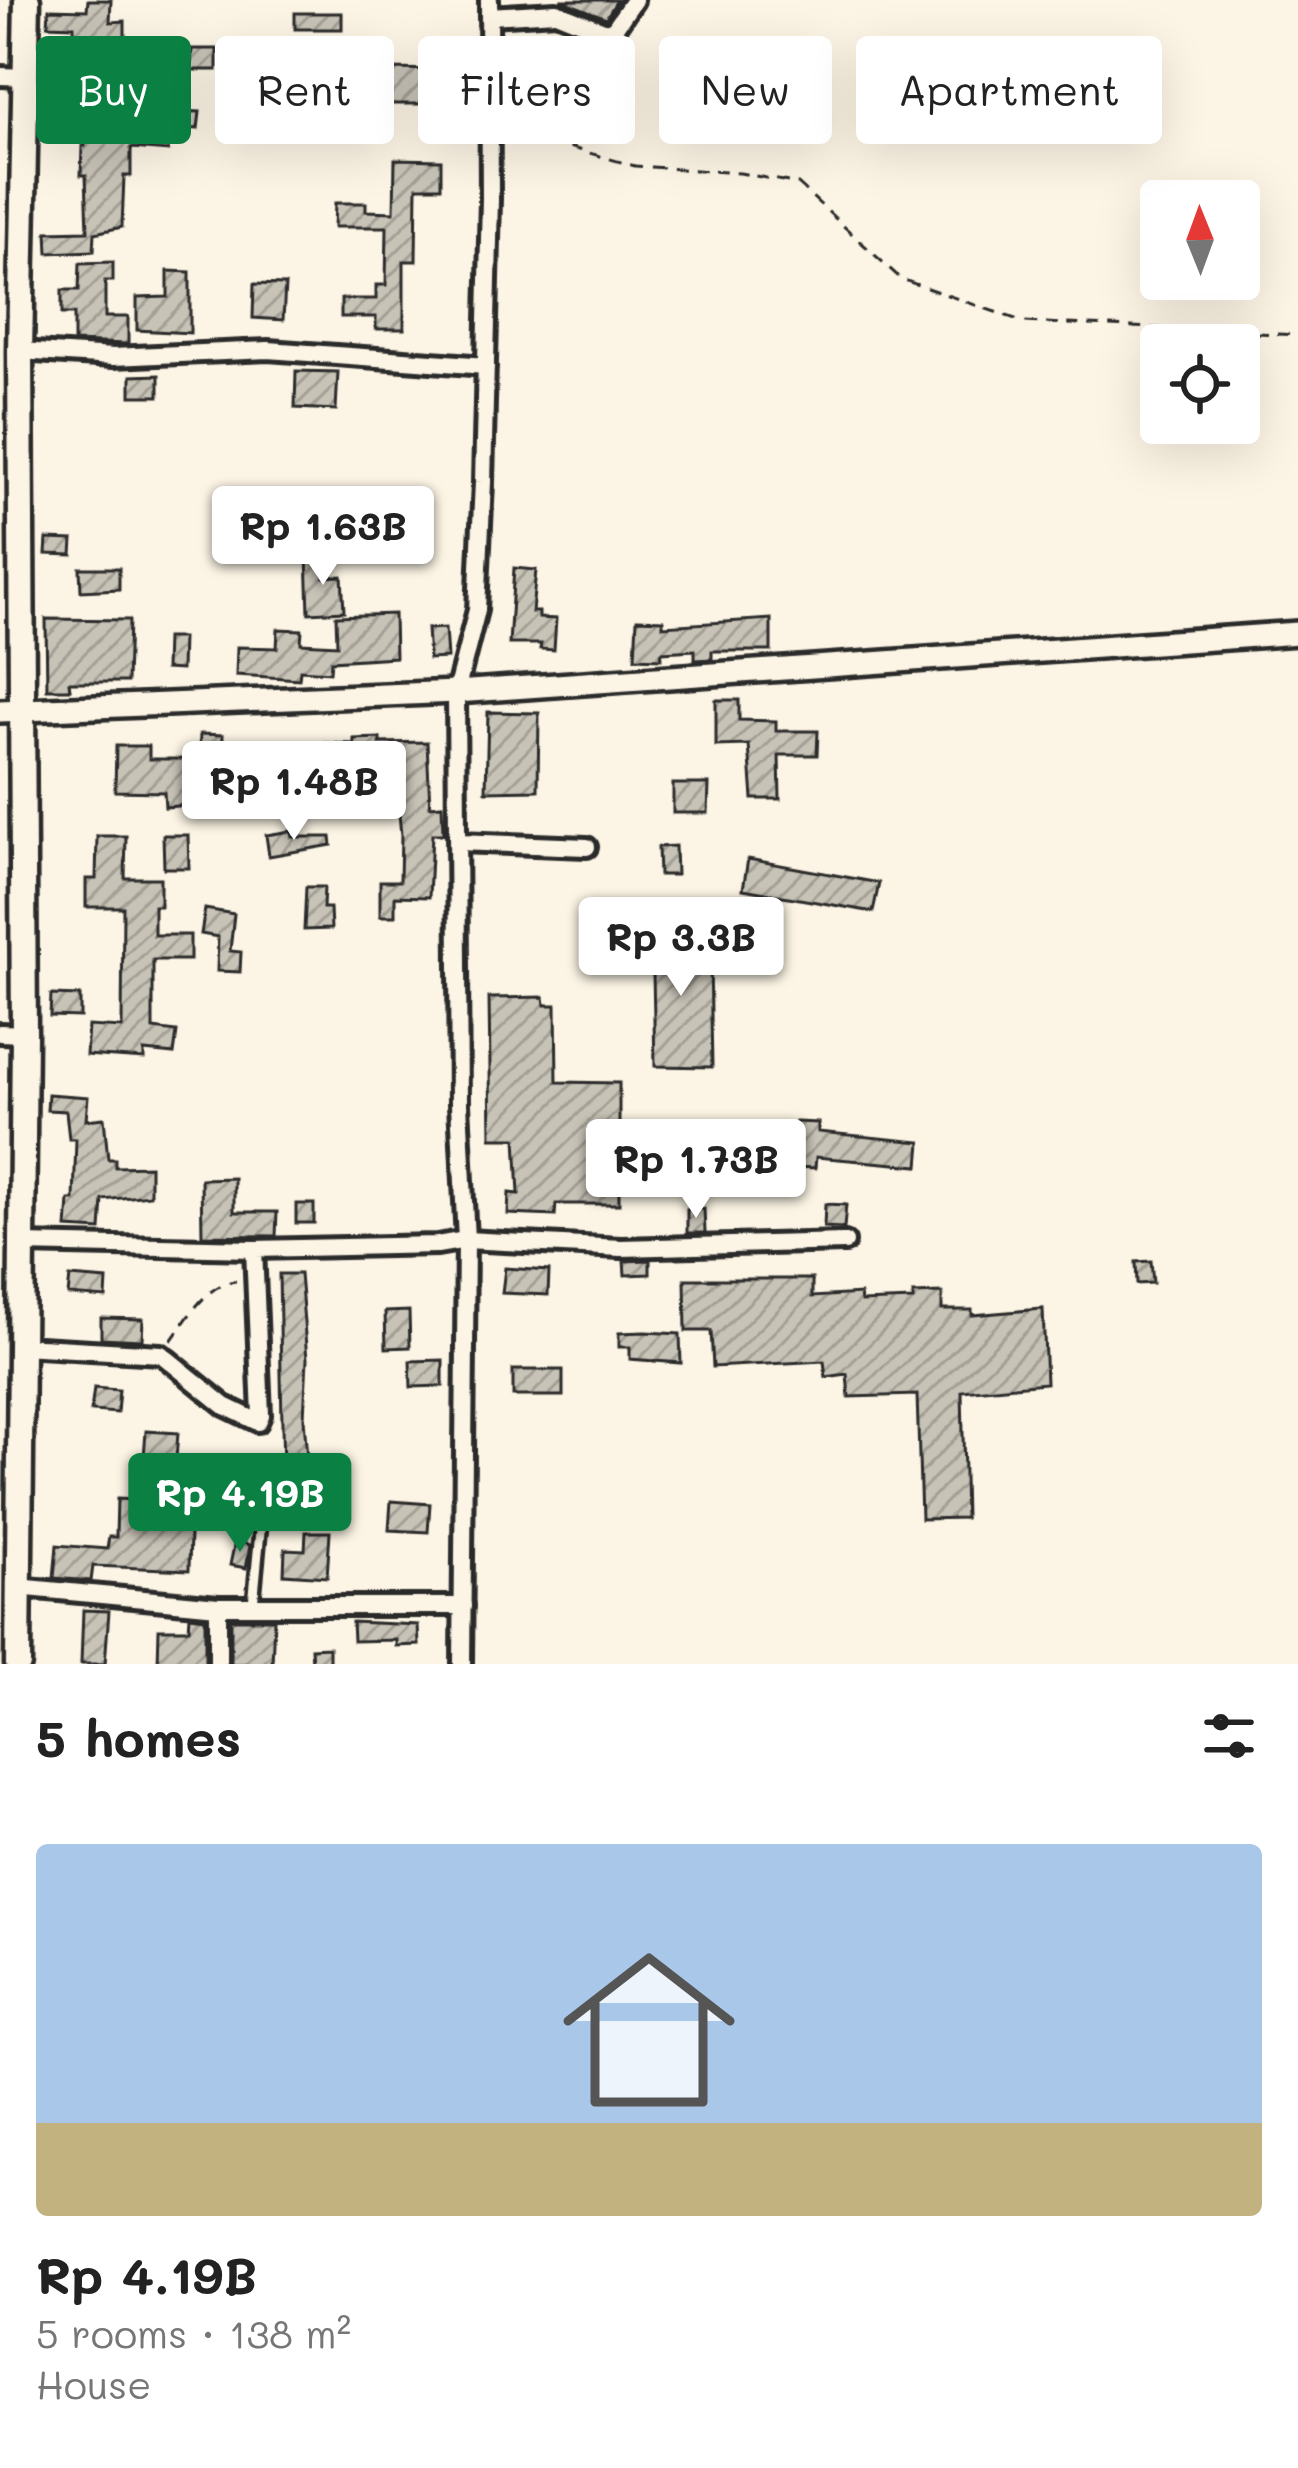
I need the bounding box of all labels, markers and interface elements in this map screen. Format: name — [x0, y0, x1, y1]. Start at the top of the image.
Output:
chip: Buy — [36, 36, 191, 144]
chip: Rent — [215, 36, 394, 144]
chip: Filters — [418, 36, 635, 144]
chip: New — [659, 36, 832, 144]
chip: Apartment — [856, 36, 1162, 144]
north arrow — [1140, 180, 1260, 300]
map controls — [1140, 180, 1260, 444]
button: locate — [1140, 324, 1260, 444]
pin: Rp 1.63B — [199, 486, 447, 588]
text: Rp 1.63B — [239, 499, 407, 550]
pin: Rp 1.48B — [170, 741, 418, 843]
text: Rp 1.48B — [209, 754, 379, 805]
pin: Rp 3.3B — [570, 897, 792, 999]
text: Rp 3.3B — [606, 910, 756, 961]
pin: Rp 1.73B — [572, 1119, 820, 1221]
text: Rp 1.73B — [613, 1132, 779, 1183]
pin: Rp 4.19B — [116, 1453, 364, 1555]
text: Rp 4.19B — [155, 1466, 325, 1517]
text: 5 homes — [36, 1703, 241, 1770]
icon: filters — [1196, 1703, 1262, 1769]
icon: home — [541, 1922, 757, 2138]
text: Rp 4.19B — [36, 2240, 257, 2307]
text: 5 rooms · 138 m² — [36, 2307, 351, 2358]
text: House — [36, 2358, 151, 2409]

